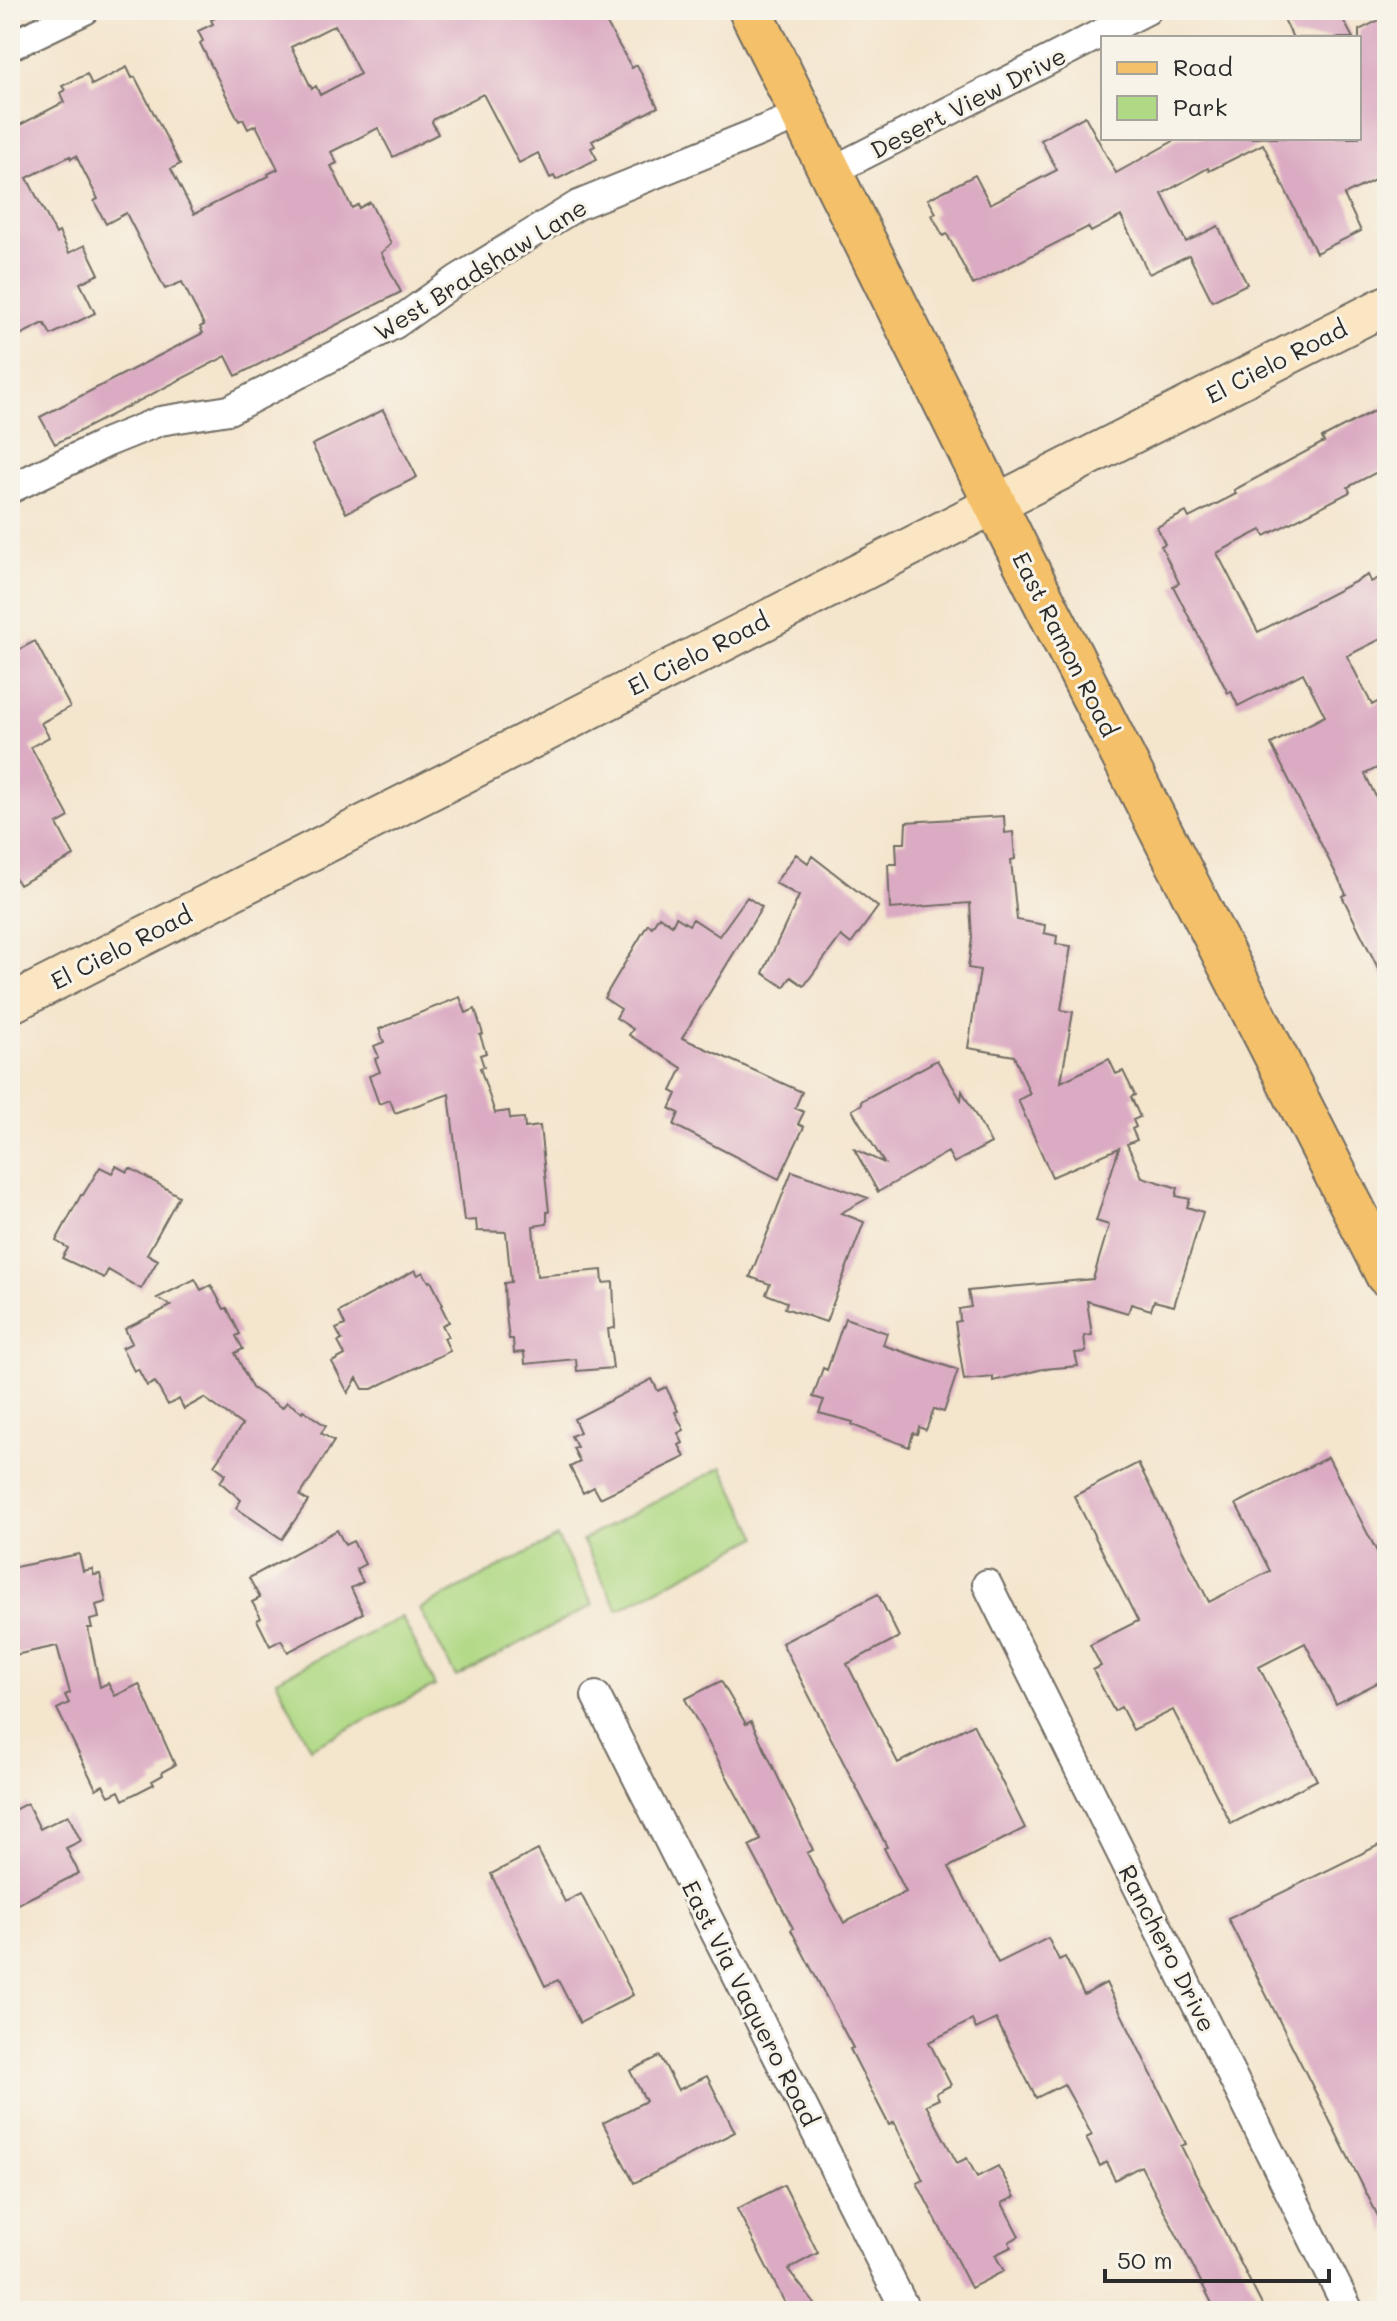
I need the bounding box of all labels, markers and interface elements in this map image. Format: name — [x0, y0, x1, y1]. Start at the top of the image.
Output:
legend — [1101, 36, 1361, 140]
street label: Desert View Drive — [865, 39, 1071, 165]
text: Road — [1173, 51, 1233, 82]
text: Park — [1173, 91, 1227, 122]
street label: West Bradshaw Lane — [368, 191, 592, 347]
street label: El Cielo Road — [1200, 312, 1352, 410]
street label: East Ramon Road — [1006, 546, 1126, 742]
street label: El Cielo Road — [622, 604, 774, 702]
street label: El Cielo Road — [45, 898, 197, 996]
street label: Ranchero Drive — [1113, 1859, 1223, 2037]
street label: East Via Vaquero Road — [676, 1875, 826, 2131]
scale bar — [1105, 2233, 1329, 2283]
text: 50 m — [1117, 2244, 1173, 2275]

